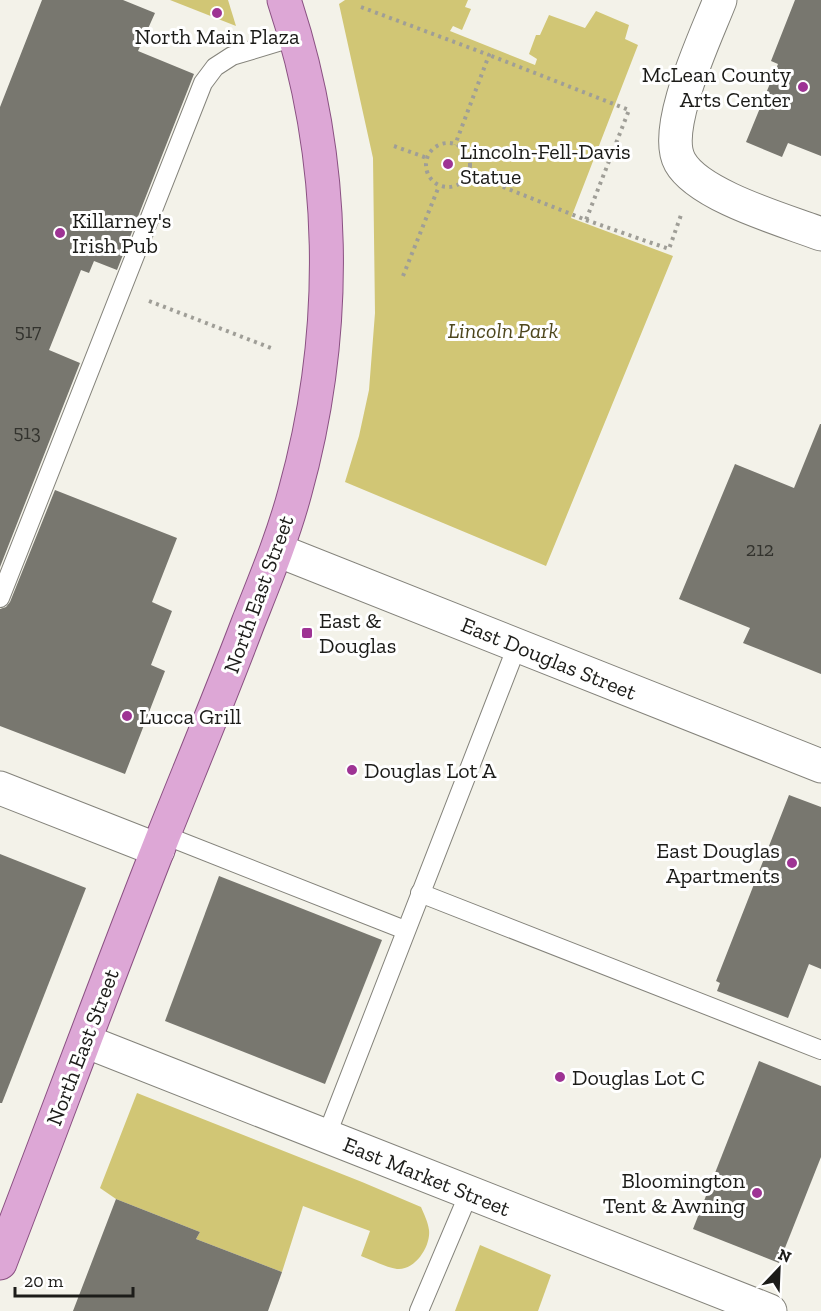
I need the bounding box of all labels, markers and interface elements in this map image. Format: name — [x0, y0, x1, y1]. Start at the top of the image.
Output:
marker: North Main Plaza — [210, 6, 224, 20]
place label: North Main Plaza — [134, 23, 300, 50]
place label: McLean County Arts Center — [642, 61, 792, 113]
marker: McLean County Arts Center — [796, 80, 810, 94]
place label: Lincoln-Fell-Davis Statue — [460, 138, 631, 190]
marker: Lincoln-Fell-Davis Statue — [441, 157, 455, 171]
place label: Killarney's Irish Pub — [72, 207, 171, 259]
marker: Killarney's Irish Pub — [53, 226, 67, 240]
park label: Lincoln Park — [448, 317, 559, 344]
house number: 517 — [14, 319, 42, 343]
house number: 513 — [13, 420, 41, 444]
street label: North East Street — [217, 511, 300, 677]
house number: 212 — [746, 537, 774, 561]
place label: East & Douglas — [319, 607, 396, 659]
street label: East Douglas Street — [457, 611, 641, 706]
marker: East & Douglas — [300, 626, 314, 640]
place label: Lucca Grill — [139, 703, 242, 730]
marker: Lucca Grill — [120, 709, 134, 723]
place label: Douglas Lot A — [364, 757, 497, 784]
marker: Douglas Lot A — [345, 763, 359, 777]
place label: East Douglas Apartments — [656, 837, 780, 889]
marker: East Douglas Apartments — [785, 856, 799, 870]
street label: North East Street — [40, 964, 125, 1129]
place label: Douglas Lot C — [572, 1064, 705, 1091]
marker: Douglas Lot C — [553, 1070, 567, 1084]
street label: East Market Street — [339, 1131, 515, 1223]
place label: Bloomington Tent & Awning — [603, 1167, 745, 1219]
marker: Bloomington Tent & Awning — [750, 1186, 764, 1200]
north arrow — [749, 1239, 809, 1299]
text: N — [775, 1245, 794, 1267]
scale bar — [15, 1260, 134, 1298]
text: 20 m — [24, 1270, 64, 1292]

